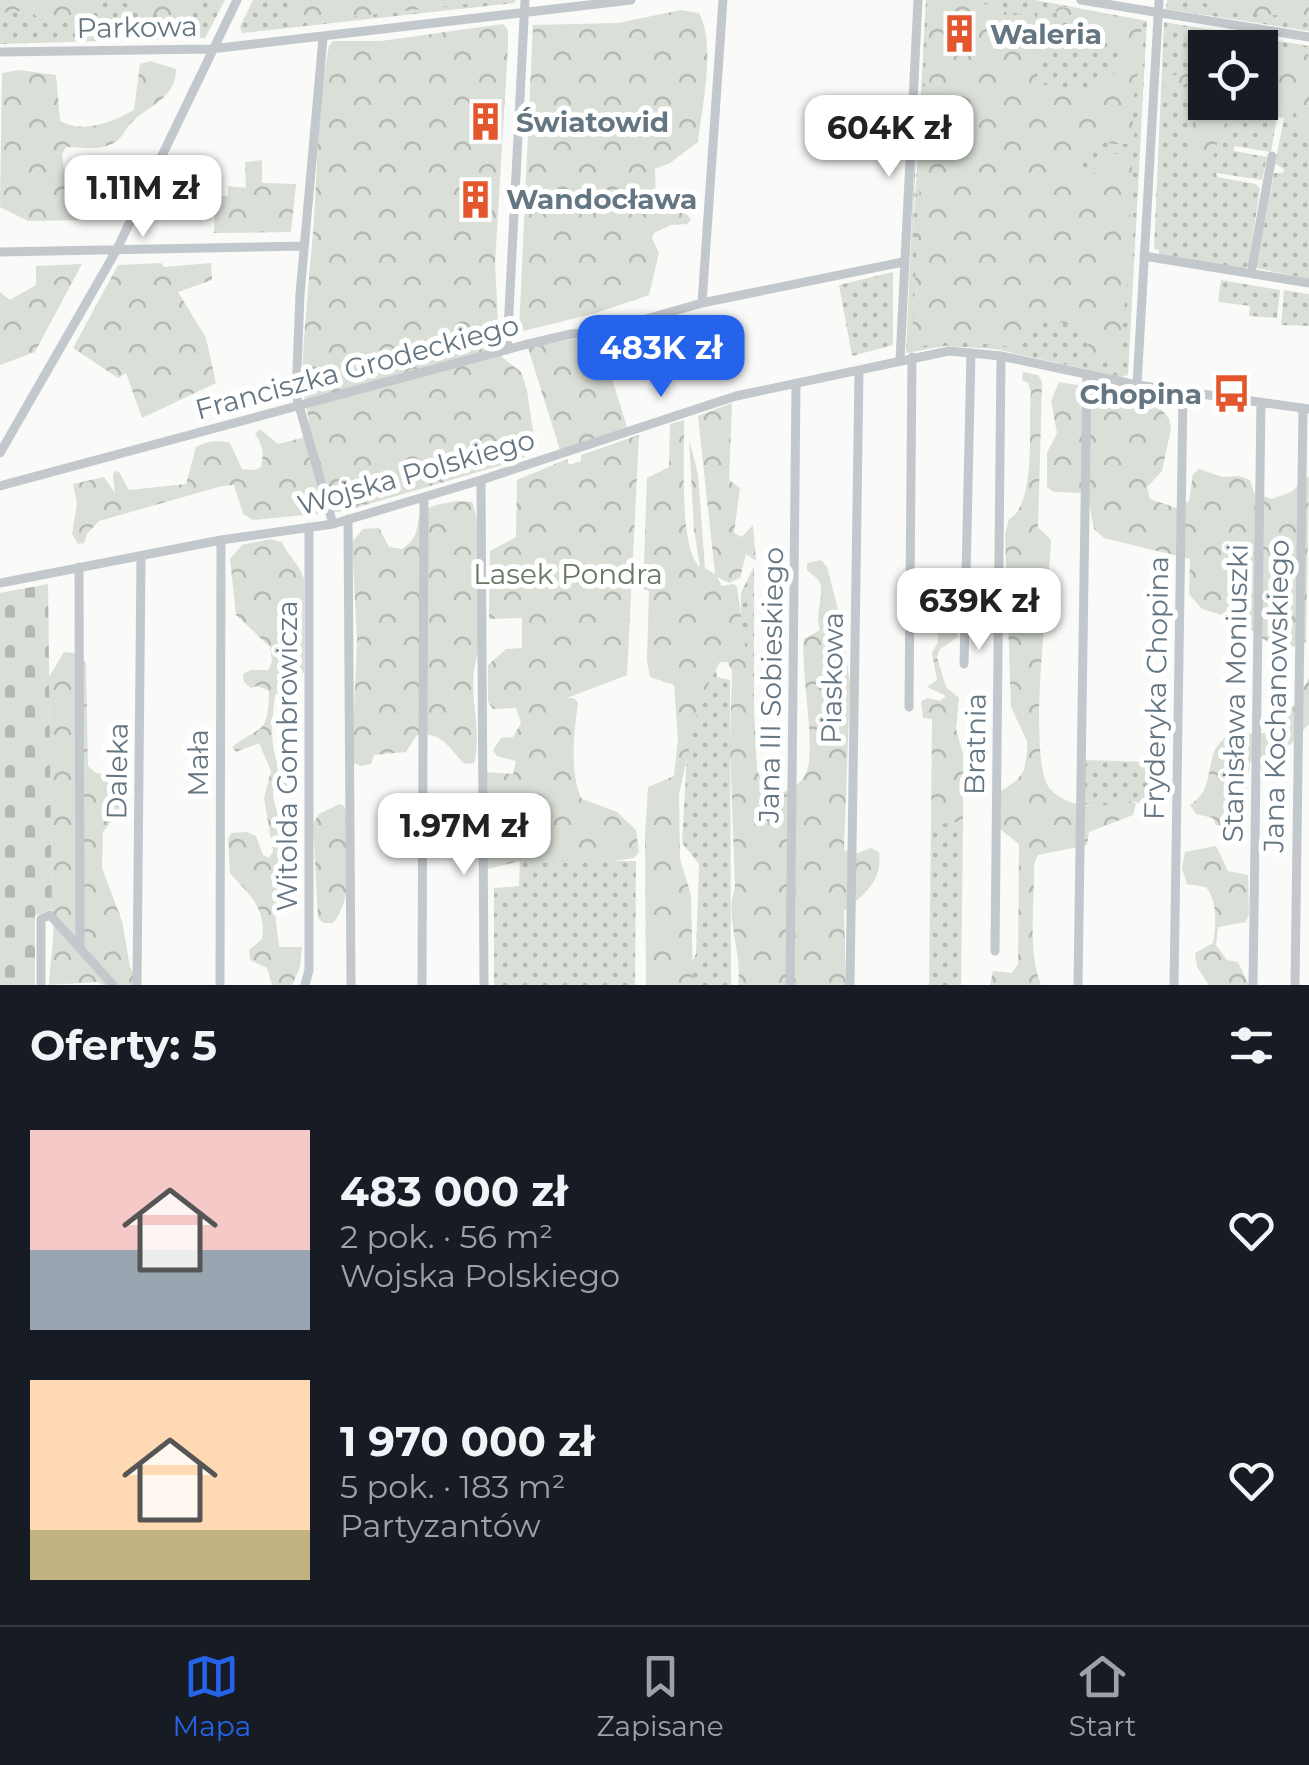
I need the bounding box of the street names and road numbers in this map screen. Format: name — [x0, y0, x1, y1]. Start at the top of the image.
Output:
street label: Parkowa — [76, 9, 198, 45]
street label: Franciszka Grodeckiego — [191, 307, 523, 427]
street label: Wojska Polskiego — [293, 422, 539, 522]
street label: Jana Kochanowskiego — [1256, 539, 1296, 854]
street label: Stanisława Moniuszki — [1215, 543, 1255, 843]
street label: Jana III Sobieskiego — [752, 547, 790, 824]
street label: Fryderyka Chopina — [1137, 556, 1175, 820]
street label: Witolda Gombrowicza — [270, 600, 304, 912]
street label: Piaskowa — [814, 612, 850, 744]
street label: Bratnia — [957, 693, 993, 795]
street label: Daleka — [99, 722, 135, 820]
street label: Mała — [181, 729, 215, 797]

